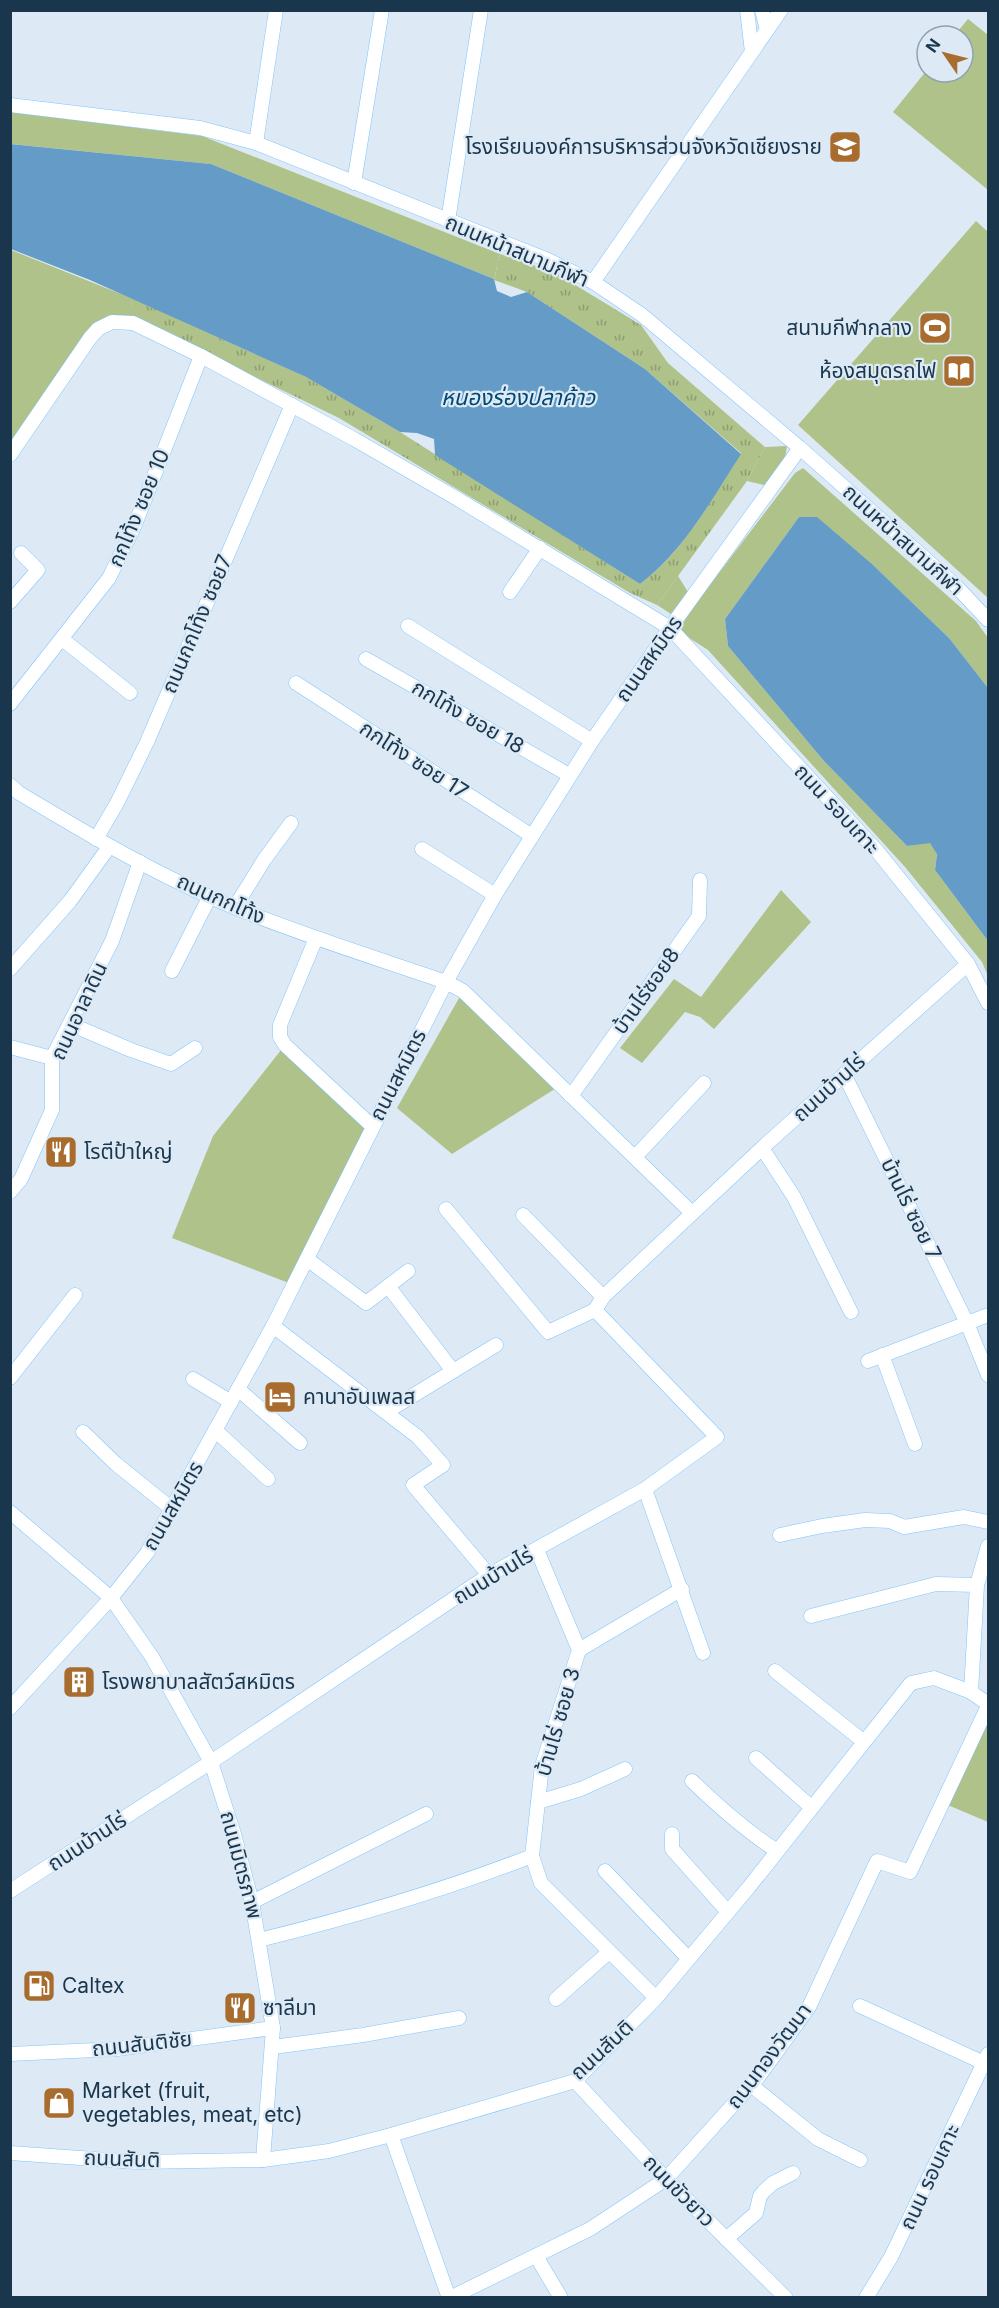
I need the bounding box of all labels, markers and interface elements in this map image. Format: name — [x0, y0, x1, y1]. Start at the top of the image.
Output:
north arrow — [915, 24, 975, 84]
text: N — [921, 35, 944, 56]
school or university icon: โรงเรียนองค์การบริหารส่วนจังหวัดเชียงราย — [827, 129, 863, 165]
place label: โรงเรียนองค์การบริหารส่วนจังหวัดเชียงราย — [465, 134, 822, 159]
street label: ถนนหน้าสนามกีฬา — [442, 209, 593, 292]
sports icon: สนามกีฬากลาง — [917, 310, 953, 346]
place label: สนามกีฬากลาง — [786, 315, 912, 340]
library icon: ห้องสมุดรถไฟ — [941, 353, 977, 389]
place label: ห้องสมุดรถไฟ — [819, 358, 936, 384]
water label: หนองร่องปลาค้าว — [441, 384, 596, 410]
street label: กกโท้ง ซอย 10 — [103, 445, 175, 570]
street label: ถนนหน้าสนามกีฬา — [838, 479, 969, 600]
street label: ถนนกกโท้ง ซอย7 — [156, 551, 237, 697]
street label: ถนนสหมิตร — [610, 611, 687, 707]
street label: กกโท้ง ซอย 18 — [408, 674, 529, 759]
street label: กกโท้ง ซอย 17 — [355, 715, 473, 804]
street label: ถนน รอบเกาะ — [789, 759, 885, 859]
street label: ถนนกกโท้ง — [173, 868, 269, 929]
street label: บ้านไร่ซอย8 — [607, 943, 684, 1039]
street label: ถนนอาลาดิน — [45, 958, 112, 1064]
street label: ถนนสหมิตร — [364, 1025, 431, 1125]
street label: ถนนบ้านไร่ — [787, 1049, 870, 1127]
restaurant icon: โรตีป้าใหญ่ — [43, 1134, 79, 1170]
place label: โรตีป้าใหญ่ — [84, 1139, 173, 1164]
street label: บ้านไร่ ซอย 7 — [876, 1154, 947, 1264]
hotel icon: คานาอันเพลส — [262, 1379, 298, 1415]
place label: คานาอันเพลส — [303, 1384, 415, 1409]
street label: ถนนสหมิตร — [137, 1457, 208, 1555]
street label: ถนนบ้านไร่ — [448, 1542, 537, 1609]
building icon: โรงพยาบาลสัตว์สหมิตร — [61, 1664, 97, 1700]
street label: บ้านไร่ ซอย 3 — [530, 1665, 585, 1779]
place label: โรงพยาบาลสัตว์สหมิตร — [102, 1669, 295, 1694]
street label: ถนนบ้านไร่ — [43, 1807, 131, 1876]
street label: ถนนมิตรภาพ — [215, 1808, 268, 1922]
fuel station icon: Caltex — [21, 1968, 57, 2004]
place label: Caltex — [62, 1973, 124, 1998]
restaurant icon: ซาลีมา — [222, 1990, 258, 2026]
place label: ซาลีมา — [263, 1995, 317, 2020]
street label: ถนนทองวัฒนา — [721, 1998, 816, 2113]
street label: ถนนสันติ — [565, 2014, 638, 2085]
street label: ถนนสันติชัย — [91, 2026, 193, 2061]
place label: Market (fruit, vegetables, meat, etc) — [82, 2078, 303, 2127]
shop icon: Market (fruit, vegetables, meat, etc) — [41, 2085, 77, 2121]
street label: ถนน รอบเกาะ — [894, 2120, 965, 2234]
street label: ถนนสันติ — [83, 2145, 161, 2172]
street label: ถนนขัวยาว — [638, 2149, 721, 2232]

